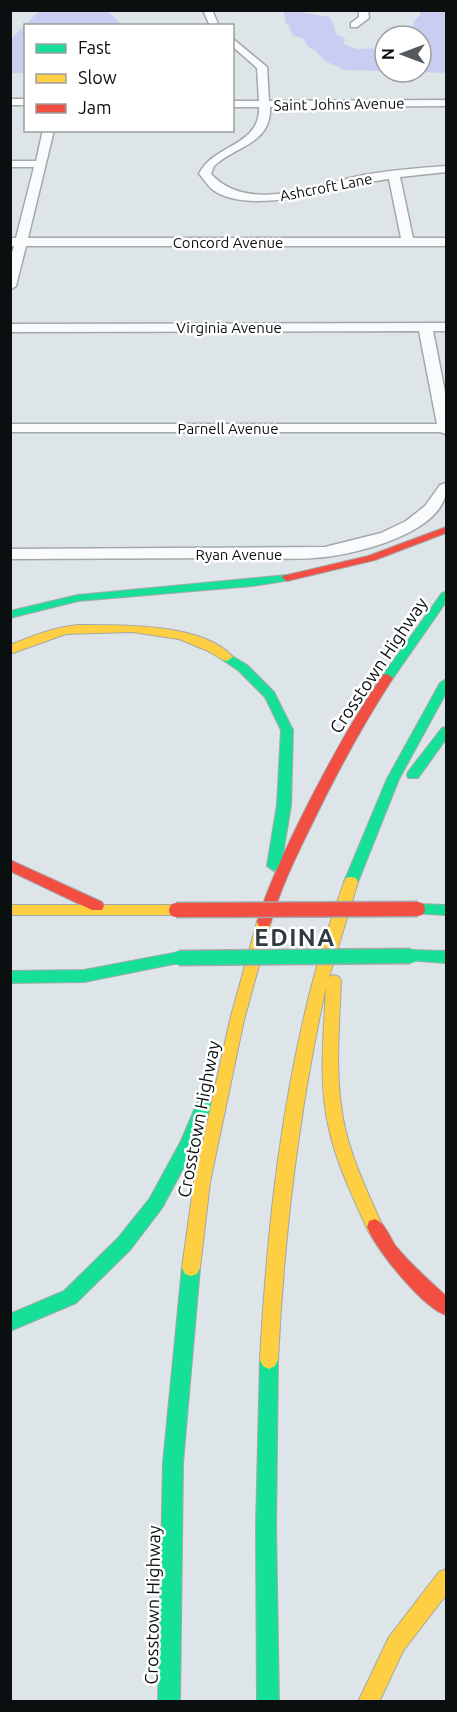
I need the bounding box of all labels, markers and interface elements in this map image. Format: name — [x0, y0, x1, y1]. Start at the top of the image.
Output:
legend — [24, 24, 234, 132]
north arrow — [373, 24, 433, 84]
text: Fast — [78, 37, 111, 57]
text: N — [379, 48, 397, 60]
text: Slow — [78, 67, 117, 87]
street label: Saint Johns Avenue — [273, 94, 405, 114]
text: Jam — [78, 97, 112, 117]
street label: Ashcroft Lane — [278, 170, 374, 204]
street label: Concord Avenue — [173, 234, 283, 251]
street label: Virginia Avenue — [176, 319, 282, 336]
street label: Parnell Avenue — [178, 420, 278, 437]
street label: Ryan Avenue — [196, 546, 282, 563]
street label: Crosstown Highway — [325, 593, 431, 737]
district label: EDINA — [254, 924, 336, 951]
street label: Crosstown Highway — [173, 1039, 223, 1199]
street label: Crosstown Highway — [141, 1525, 163, 1685]

